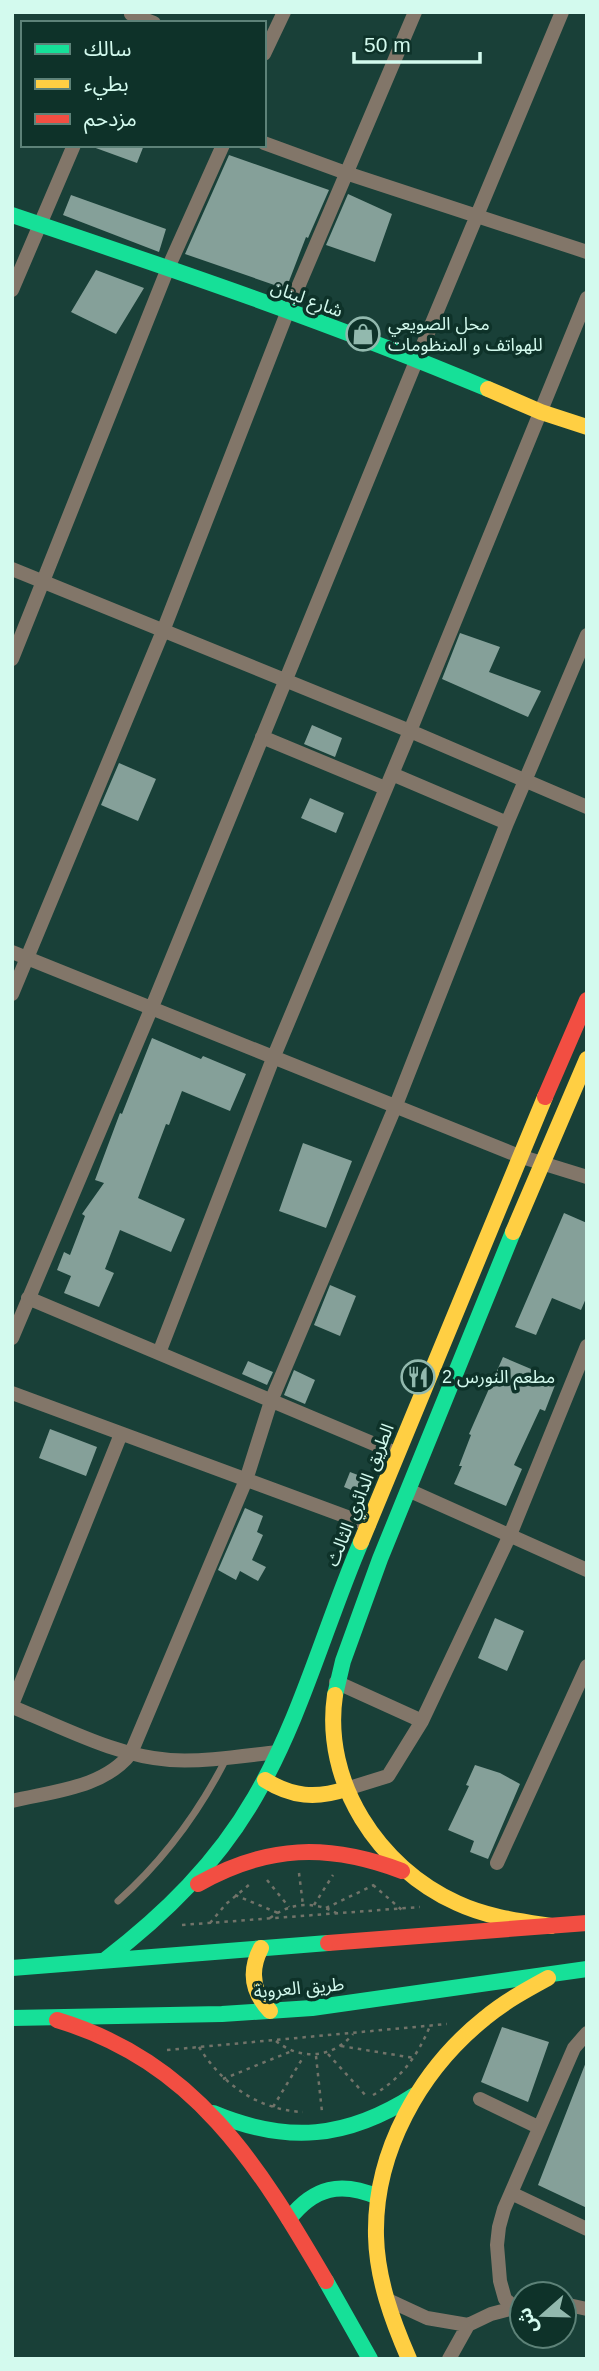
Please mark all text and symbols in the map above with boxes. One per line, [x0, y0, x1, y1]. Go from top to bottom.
legend [21, 21, 266, 147]
scale bar [354, 21, 480, 65]
text: 50 m [364, 33, 411, 56]
text: سالك [84, 37, 131, 60]
text: بطيء [84, 72, 129, 100]
text: مزدحم [84, 107, 137, 134]
street label: شارع لبنان [267, 277, 346, 325]
place label: محل الصويعي للهواتف و المنظومات [388, 314, 543, 356]
shop icon: محل الصويعي للهواتف و المنظومات [344, 315, 382, 353]
restaurant icon: مطعم النورس 2 [399, 1358, 437, 1396]
place label: مطعم النورس 2 [442, 1367, 555, 1390]
street label: الطريق الدائري الثالث [322, 1421, 401, 1570]
street label: طريق العروبة [253, 1974, 345, 2003]
north arrow [508, 2280, 578, 2350]
text: ش [513, 2305, 542, 2336]

